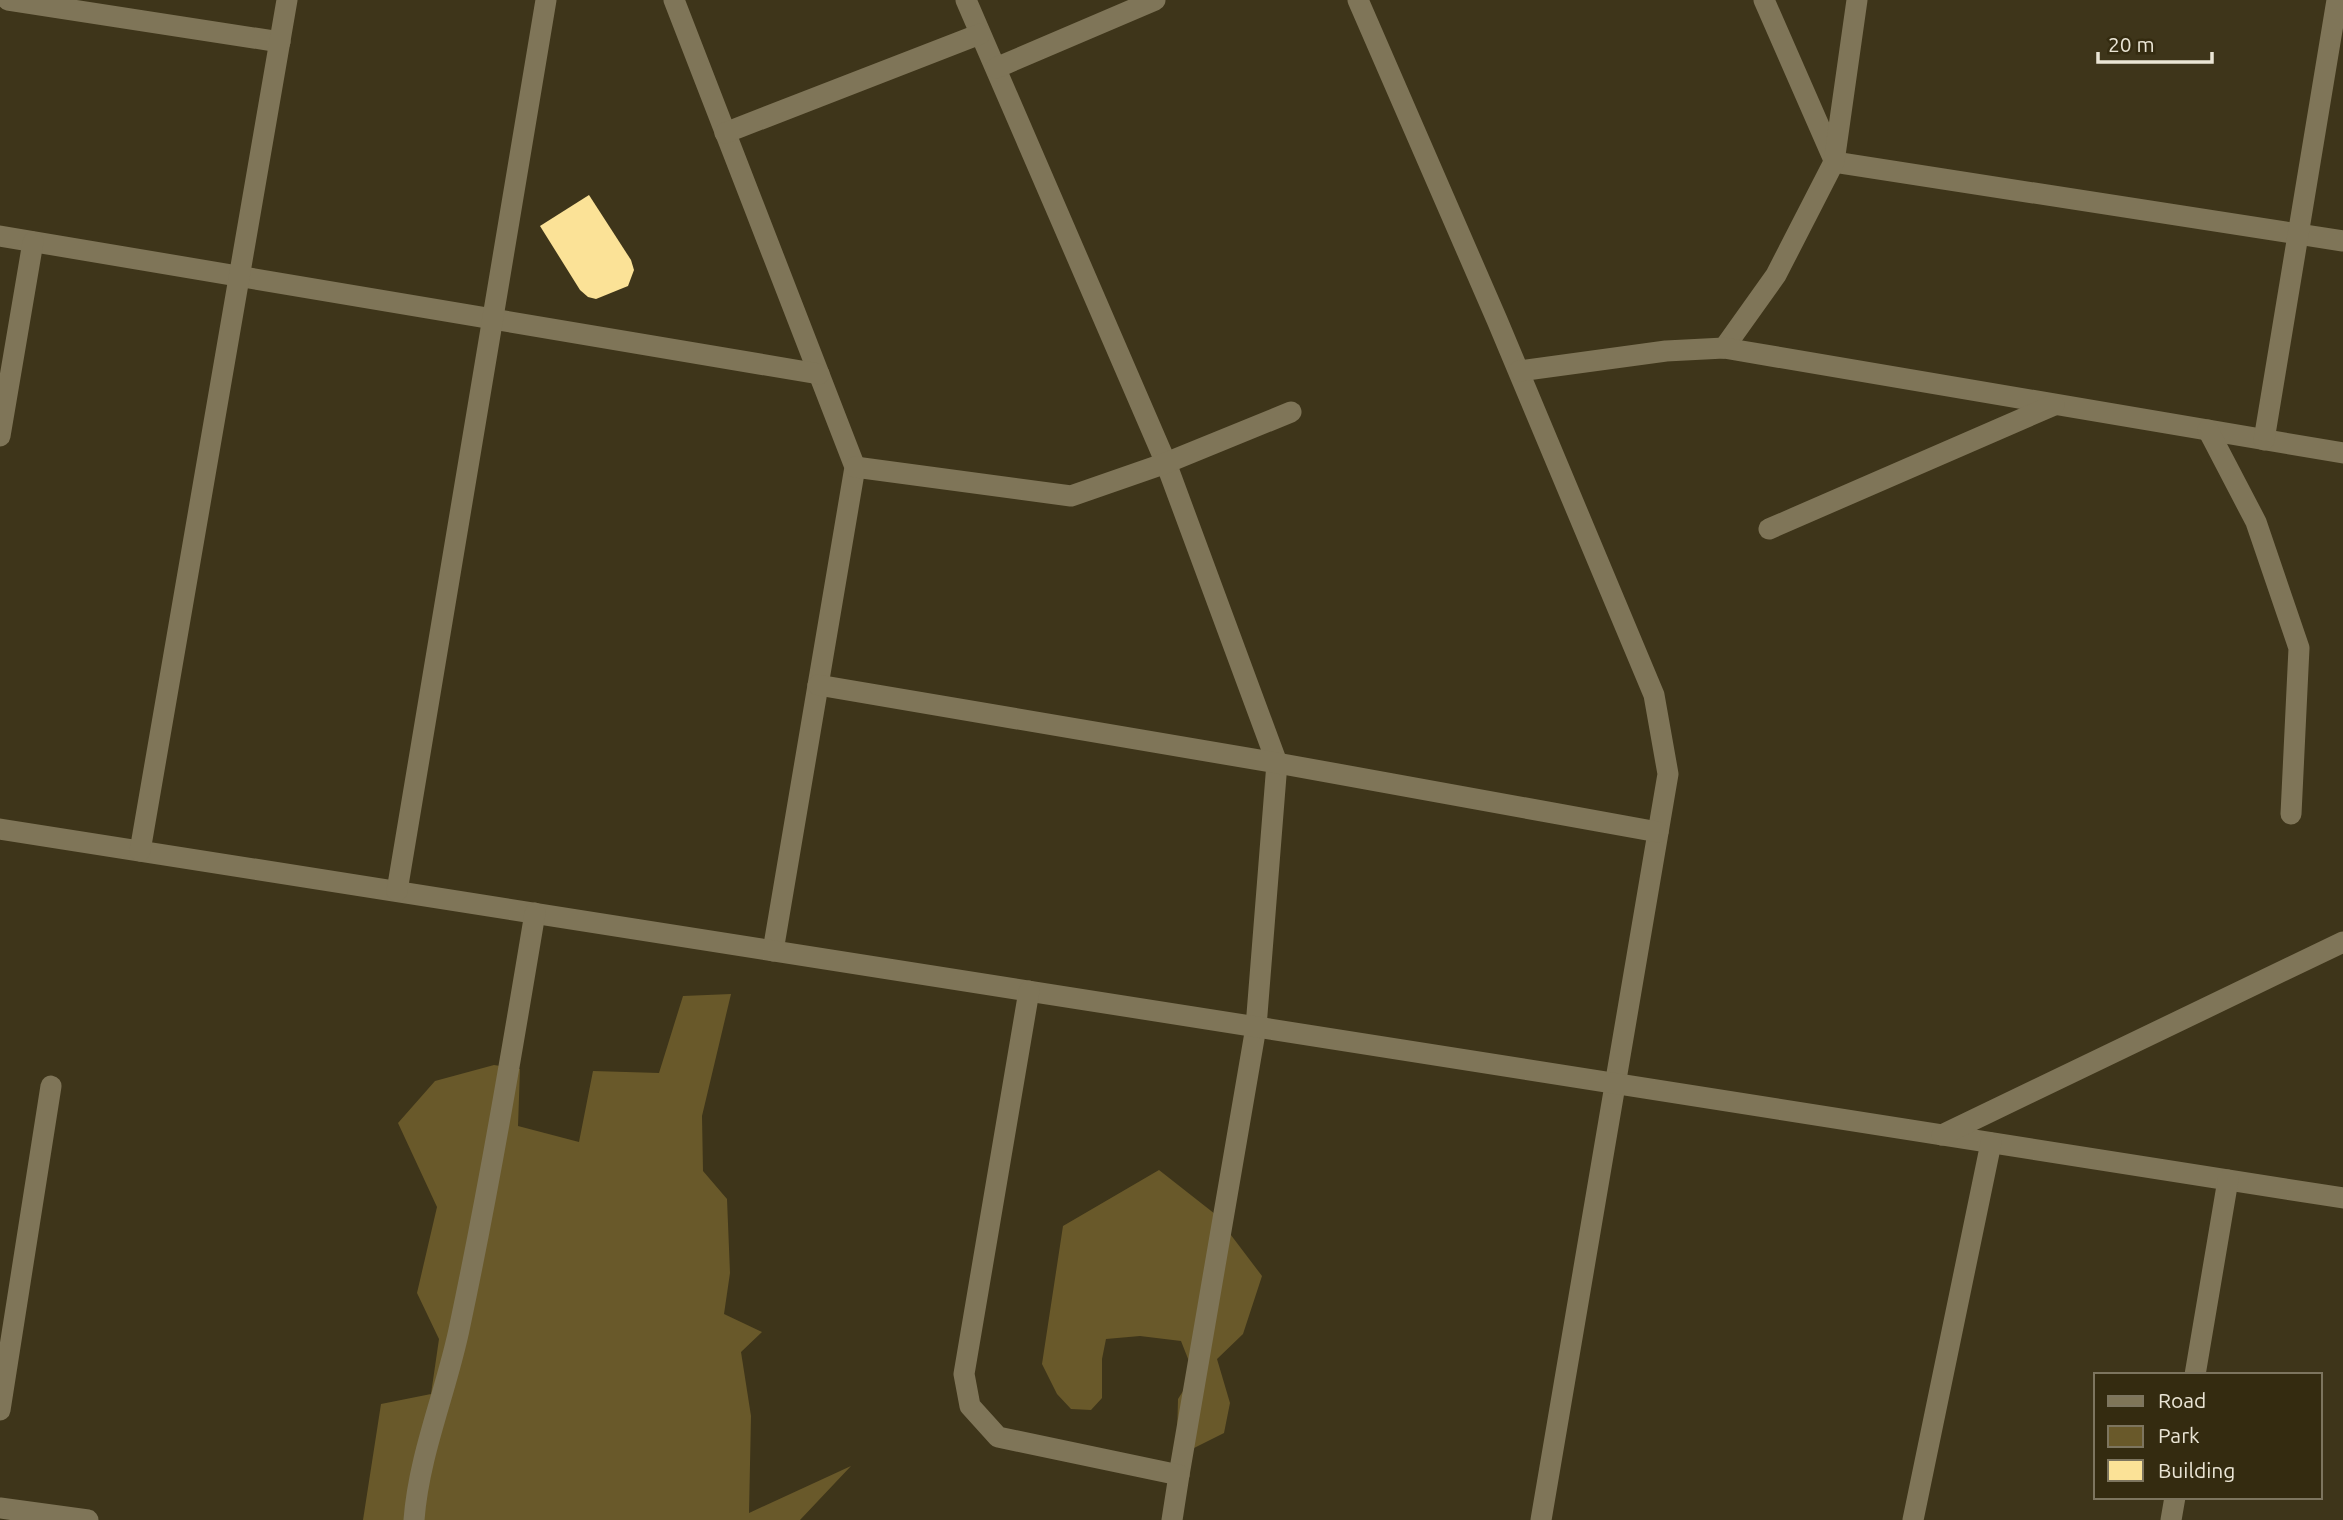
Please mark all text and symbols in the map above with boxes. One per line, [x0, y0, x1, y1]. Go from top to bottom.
scale bar [2098, 21, 2212, 65]
text: 20 m [2108, 32, 2155, 56]
legend [2094, 1373, 2322, 1499]
text: Road [2158, 1388, 2206, 1412]
text: Park [2158, 1423, 2200, 1447]
text: Building [2158, 1458, 2235, 1482]

